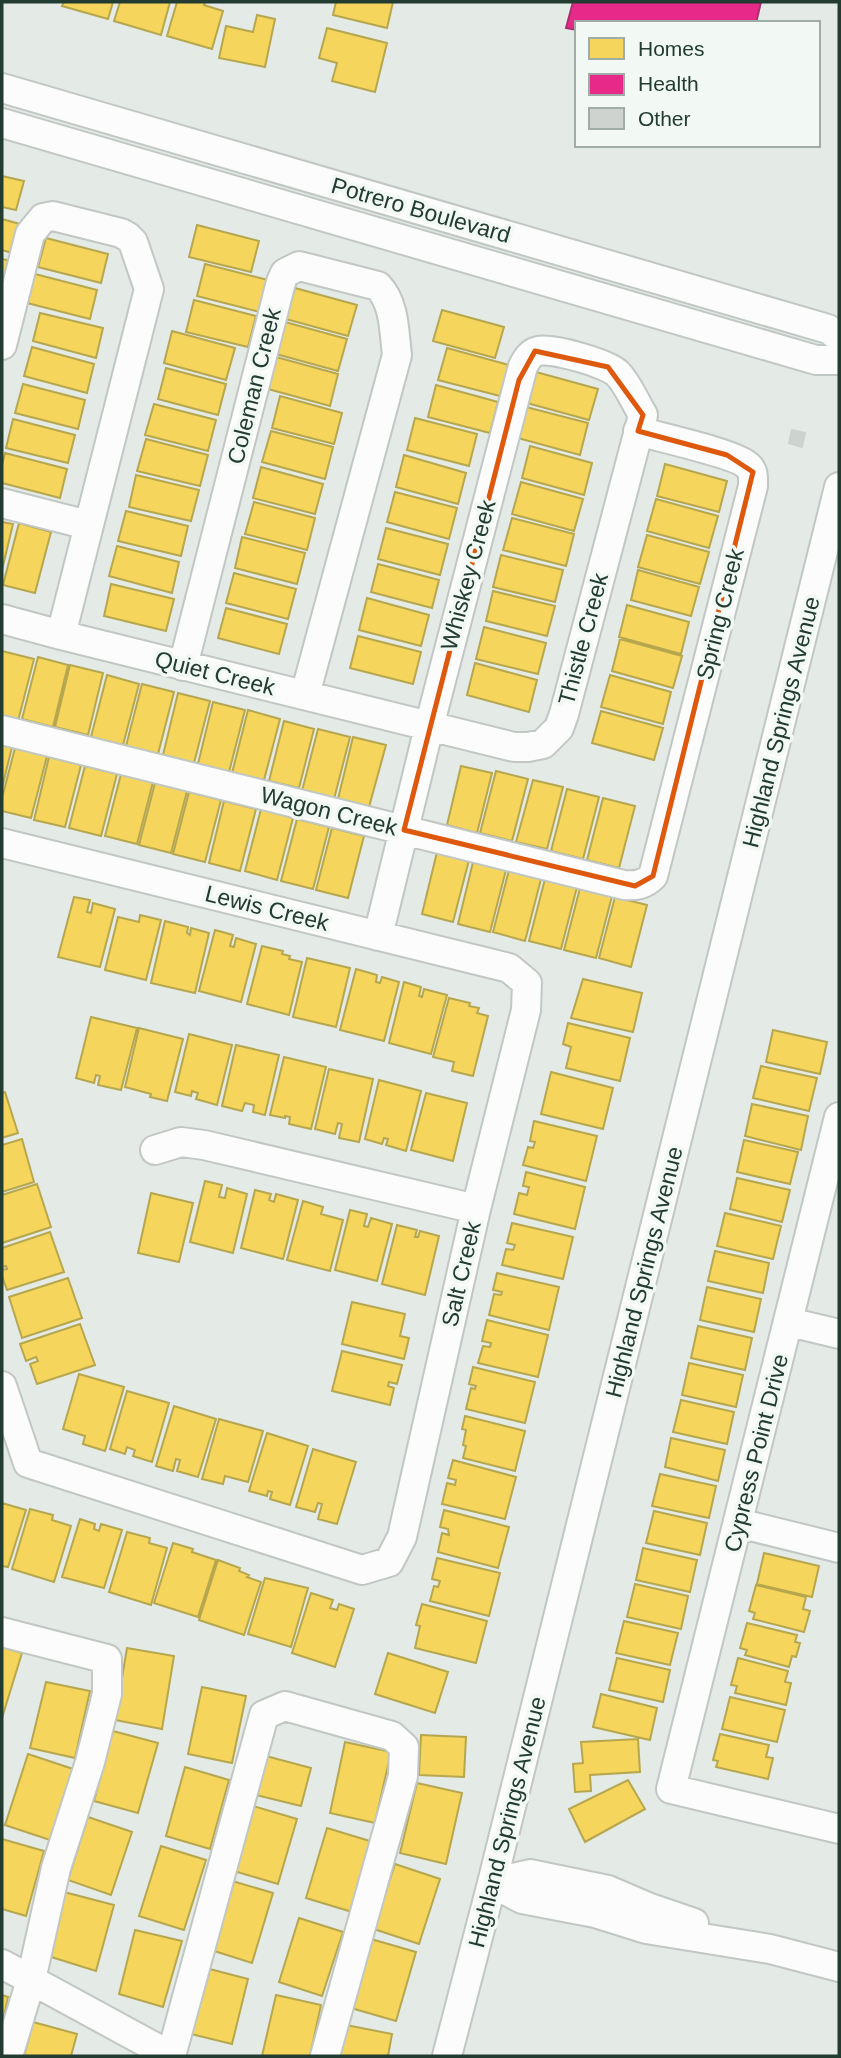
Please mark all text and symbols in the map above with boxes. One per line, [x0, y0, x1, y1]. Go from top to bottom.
legend [575, 21, 820, 147]
text: Homes [638, 37, 705, 60]
text: Health [638, 72, 699, 95]
text: Other [638, 107, 691, 130]
street label: Potrero Boulevard [328, 172, 514, 248]
street label: Coleman Creek [222, 305, 286, 467]
street label: Whiskey Creek [435, 496, 501, 653]
street label: Spring Creek [691, 545, 749, 682]
street label: Thistle Creek [553, 570, 613, 708]
street label: Highland Springs Avenue [737, 594, 825, 850]
street label: Quiet Creek [152, 646, 278, 701]
street label: Wagon Creek [258, 781, 400, 841]
street label: Lewis Creek [202, 880, 332, 936]
street label: Highland Springs Avenue [600, 1144, 688, 1400]
street label: Salt Creek [436, 1218, 486, 1329]
street label: Cypress Point Drive [719, 1351, 793, 1555]
street label: Highland Springs Avenue [463, 1694, 551, 1950]

